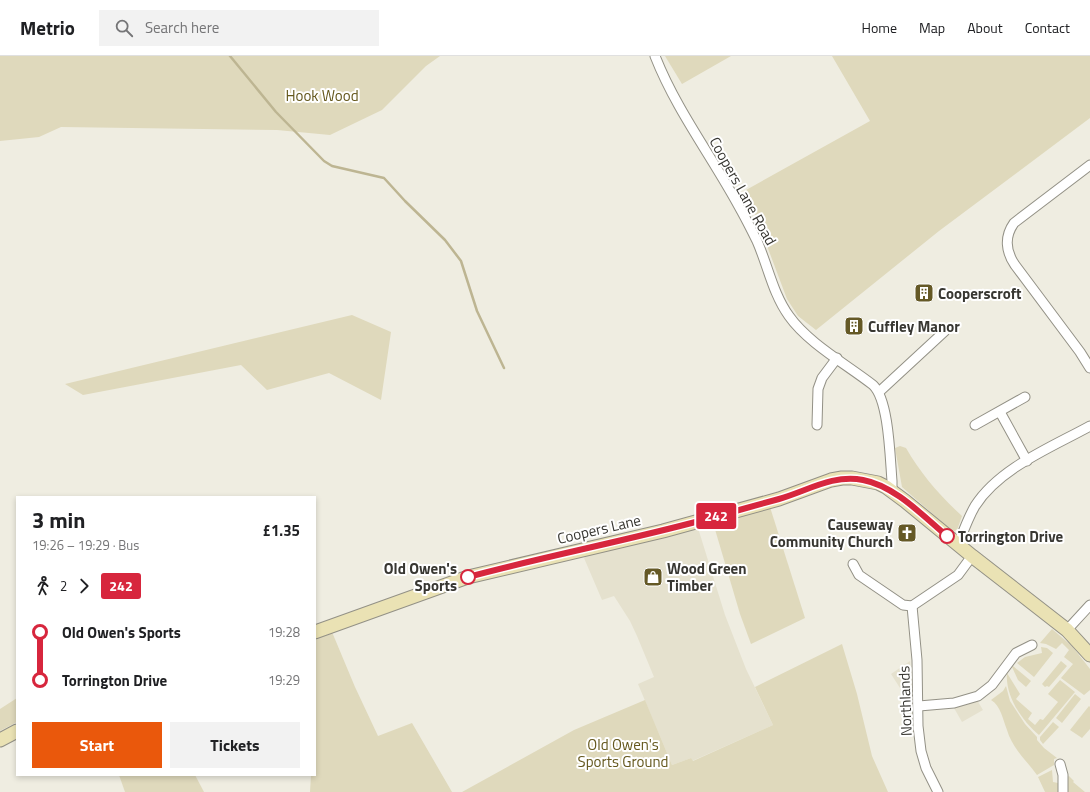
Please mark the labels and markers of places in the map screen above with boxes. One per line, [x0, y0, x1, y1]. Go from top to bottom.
building icon: Cooperscroft [913, 282, 935, 304]
place label: Cooperscroft [938, 282, 1022, 305]
building icon: Cuffley Manor [843, 315, 865, 337]
place label: Cuffley Manor [868, 315, 960, 338]
place label: Causeway Community Church [770, 513, 893, 553]
church icon: Causeway Community Church [896, 522, 918, 544]
place label: Torrington Drive [958, 525, 1064, 548]
marker: Torrington Drive [939, 528, 955, 544]
place label: Old Owen's Sports [384, 557, 457, 597]
place label: Wood Green Timber [667, 557, 747, 597]
shop icon: Wood Green Timber [642, 566, 664, 588]
marker: Old Owen's Sports [460, 569, 476, 585]

